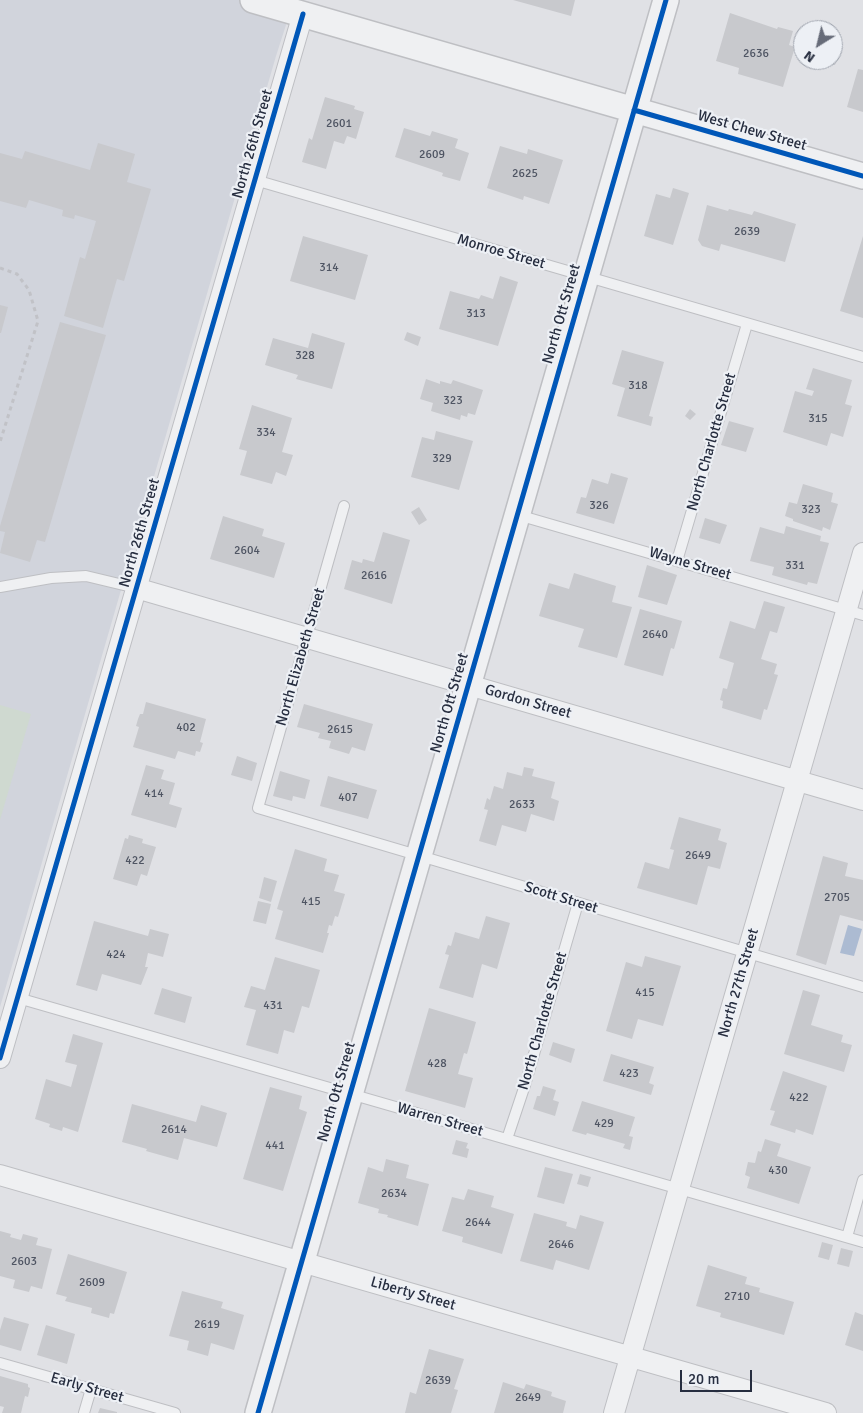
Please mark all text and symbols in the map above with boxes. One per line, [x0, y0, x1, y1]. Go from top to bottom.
north arrow [793, 20, 843, 70]
house number: 2636 [743, 47, 769, 61]
text: N [801, 47, 818, 66]
street label: North 26th Street [229, 87, 277, 201]
street label: West Chew Street [695, 107, 809, 155]
house number: 2601 [326, 117, 352, 131]
house number: 2609 [419, 148, 445, 162]
house number: 2625 [512, 167, 538, 181]
house number: 2639 [734, 225, 760, 239]
street label: Monroe Street [455, 231, 547, 273]
house number: 314 [319, 261, 339, 275]
street label: North Ott Street [539, 262, 585, 366]
house number: 313 [466, 307, 486, 321]
house number: 328 [295, 349, 315, 363]
street label: North Charlotte Street [684, 371, 740, 513]
house number: 318 [628, 379, 648, 393]
house number: 323 [443, 394, 463, 408]
house number: 315 [808, 412, 828, 426]
house number: 334 [256, 426, 276, 440]
house number: 329 [432, 452, 452, 466]
street label: North 26th Street [116, 476, 164, 590]
house number: 326 [589, 499, 609, 513]
house number: 323 [801, 503, 821, 517]
house number: 2604 [234, 544, 260, 558]
street label: Wayne Street [647, 544, 733, 584]
house number: 331 [785, 559, 805, 573]
house number: 2616 [361, 569, 387, 583]
street label: North Elizabeth Street [273, 586, 329, 728]
house number: 2640 [642, 628, 668, 642]
street label: North Ott Street [427, 651, 473, 755]
street label: Gordon Street [483, 681, 573, 723]
house number: 402 [176, 721, 196, 735]
house number: 2615 [327, 723, 353, 737]
house number: 414 [144, 787, 164, 801]
house number: 407 [338, 791, 358, 805]
house number: 2633 [509, 798, 535, 812]
house number: 2649 [685, 849, 711, 863]
house number: 422 [125, 854, 145, 868]
street label: Scott Street [522, 878, 600, 918]
house number: 2705 [824, 891, 850, 905]
house number: 415 [301, 895, 321, 909]
street label: North 27th Street [715, 926, 763, 1040]
house number: 424 [106, 948, 126, 962]
street label: North Charlotte Street [515, 950, 571, 1092]
house number: 415 [635, 986, 655, 1000]
house number: 431 [263, 999, 283, 1013]
street label: North Ott Street [314, 1040, 360, 1144]
house number: 428 [427, 1057, 447, 1071]
house number: 423 [619, 1067, 639, 1081]
house number: 422 [789, 1091, 809, 1105]
street label: Warren Street [395, 1099, 485, 1141]
house number: 429 [594, 1117, 614, 1131]
house number: 2614 [161, 1123, 187, 1137]
house number: 441 [265, 1139, 285, 1153]
house number: 430 [768, 1164, 788, 1178]
house number: 2634 [381, 1187, 407, 1201]
house number: 2644 [465, 1216, 491, 1230]
house number: 2646 [548, 1238, 574, 1252]
house number: 2603 [11, 1255, 37, 1269]
street label: Liberty Street [368, 1273, 458, 1315]
house number: 2609 [79, 1276, 105, 1290]
house number: 2710 [724, 1290, 750, 1304]
house number: 2619 [194, 1318, 220, 1332]
scale bar [683, 1360, 756, 1392]
street label: Early Street [48, 1369, 126, 1407]
text: 20 m [688, 1370, 719, 1388]
house number: 2639 [425, 1374, 451, 1388]
house number: 2649 [515, 1391, 541, 1405]

